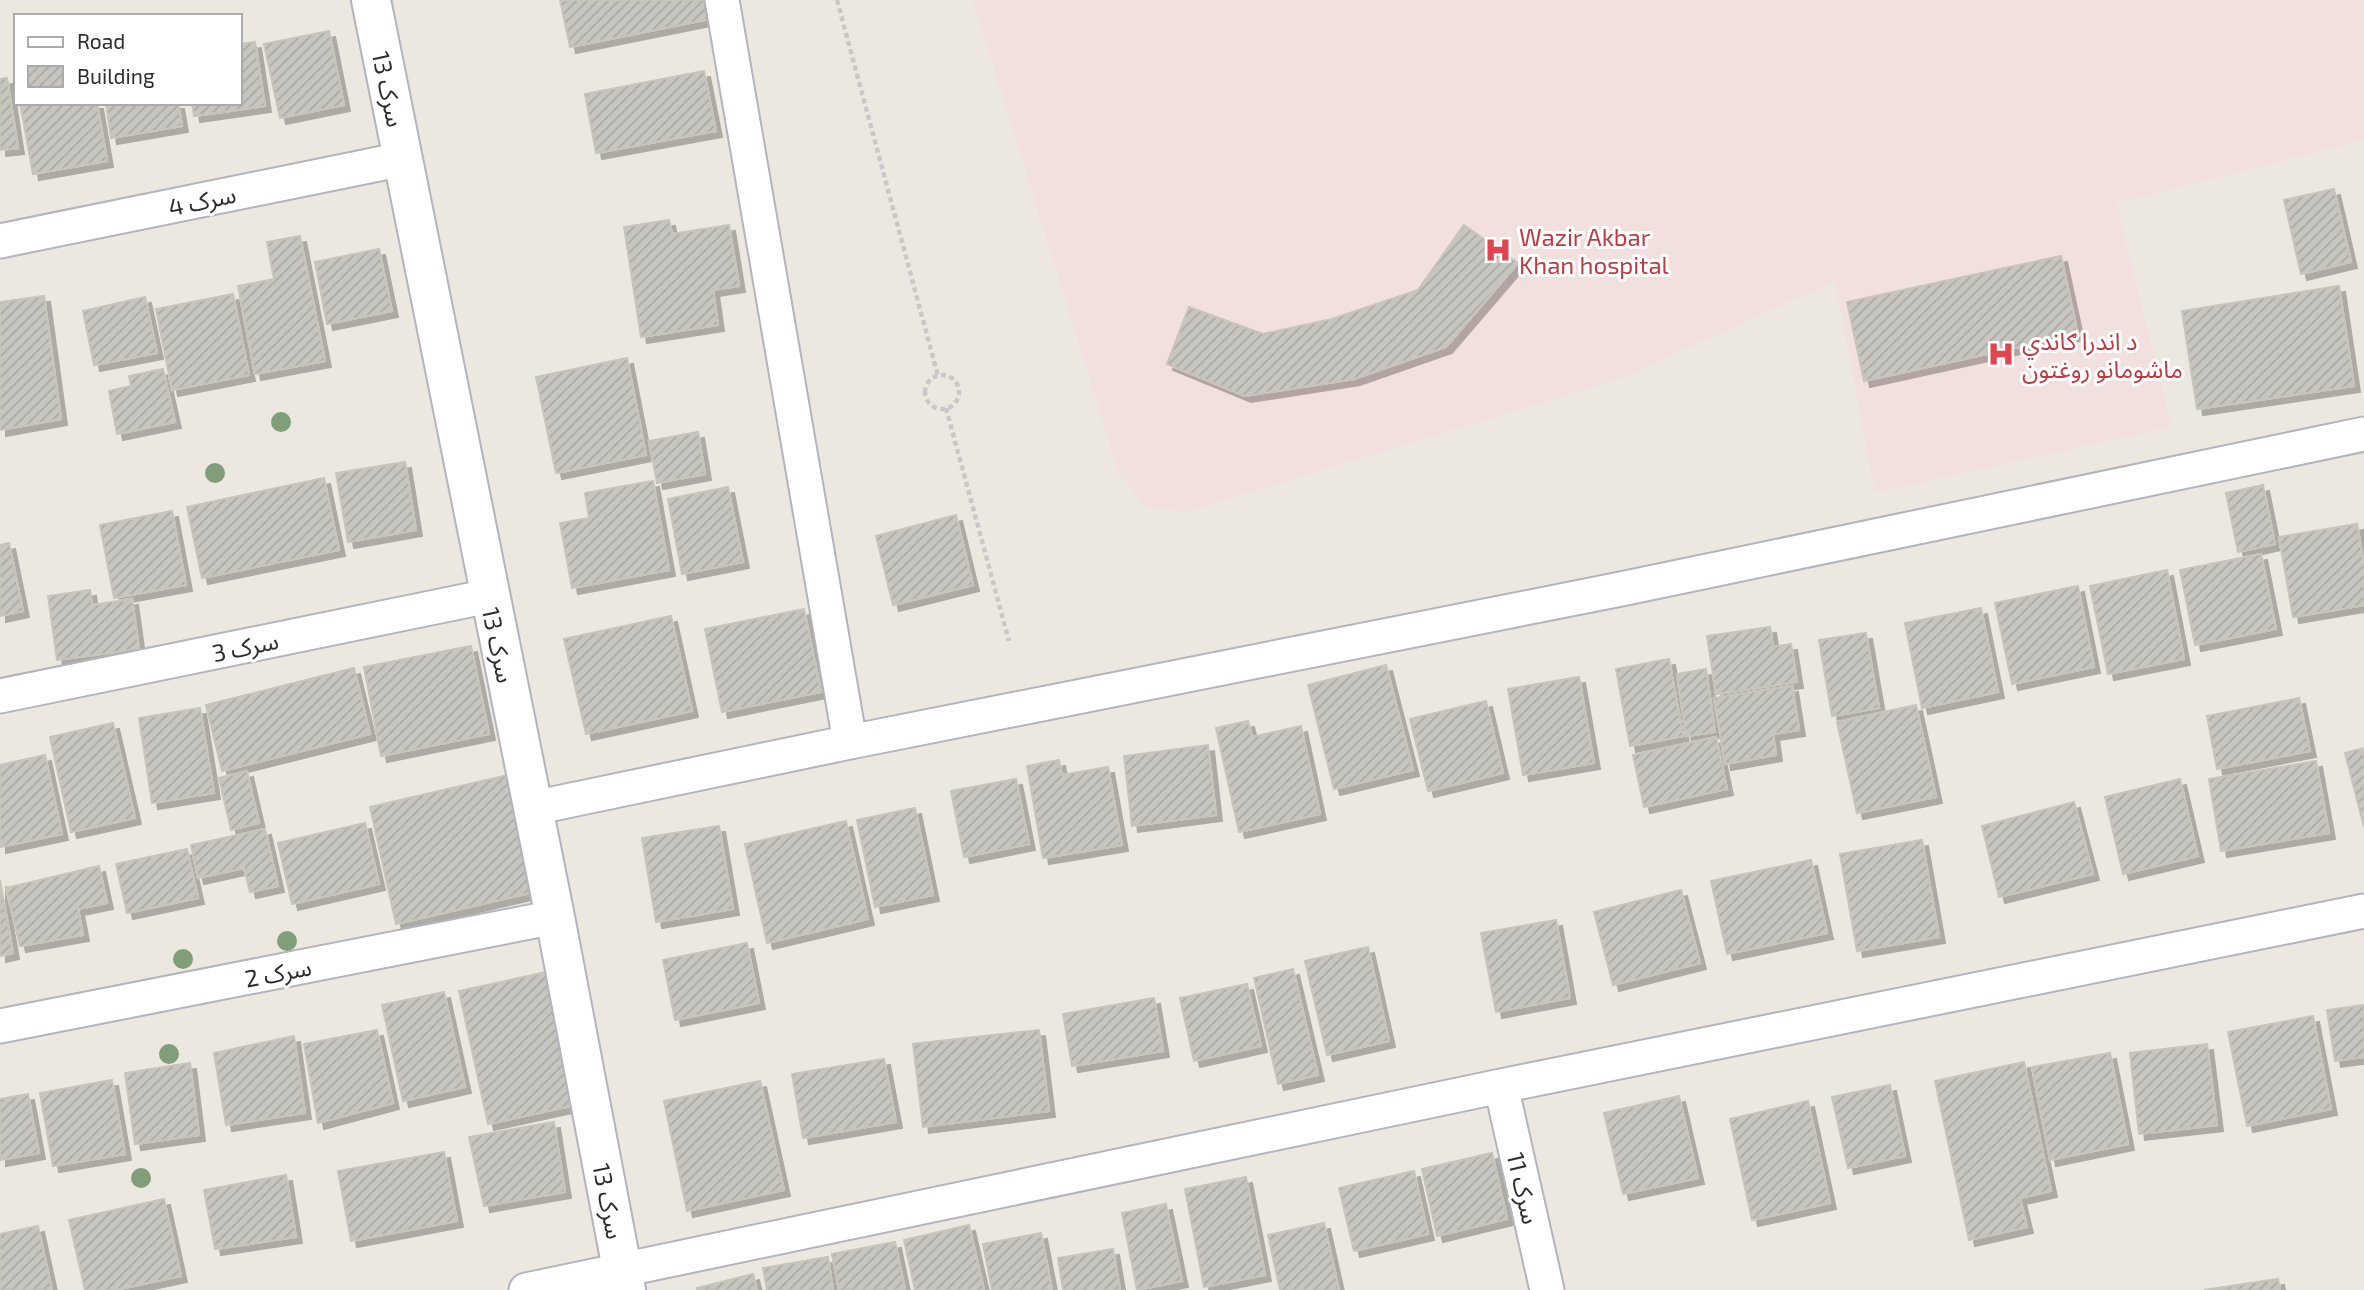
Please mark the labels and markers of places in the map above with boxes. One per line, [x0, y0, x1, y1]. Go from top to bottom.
place label: Wazir Akbar Khan hospital [1519, 222, 1669, 279]
hospital icon: Wazir Akbar Khan hospital [1483, 235, 1513, 265]
place label: د اندرا ګاندي ماشومانو روغتون [2022, 326, 2183, 384]
hospital icon: د اندرا ګاندي ماشومانو روغتون [1986, 339, 2016, 369]

